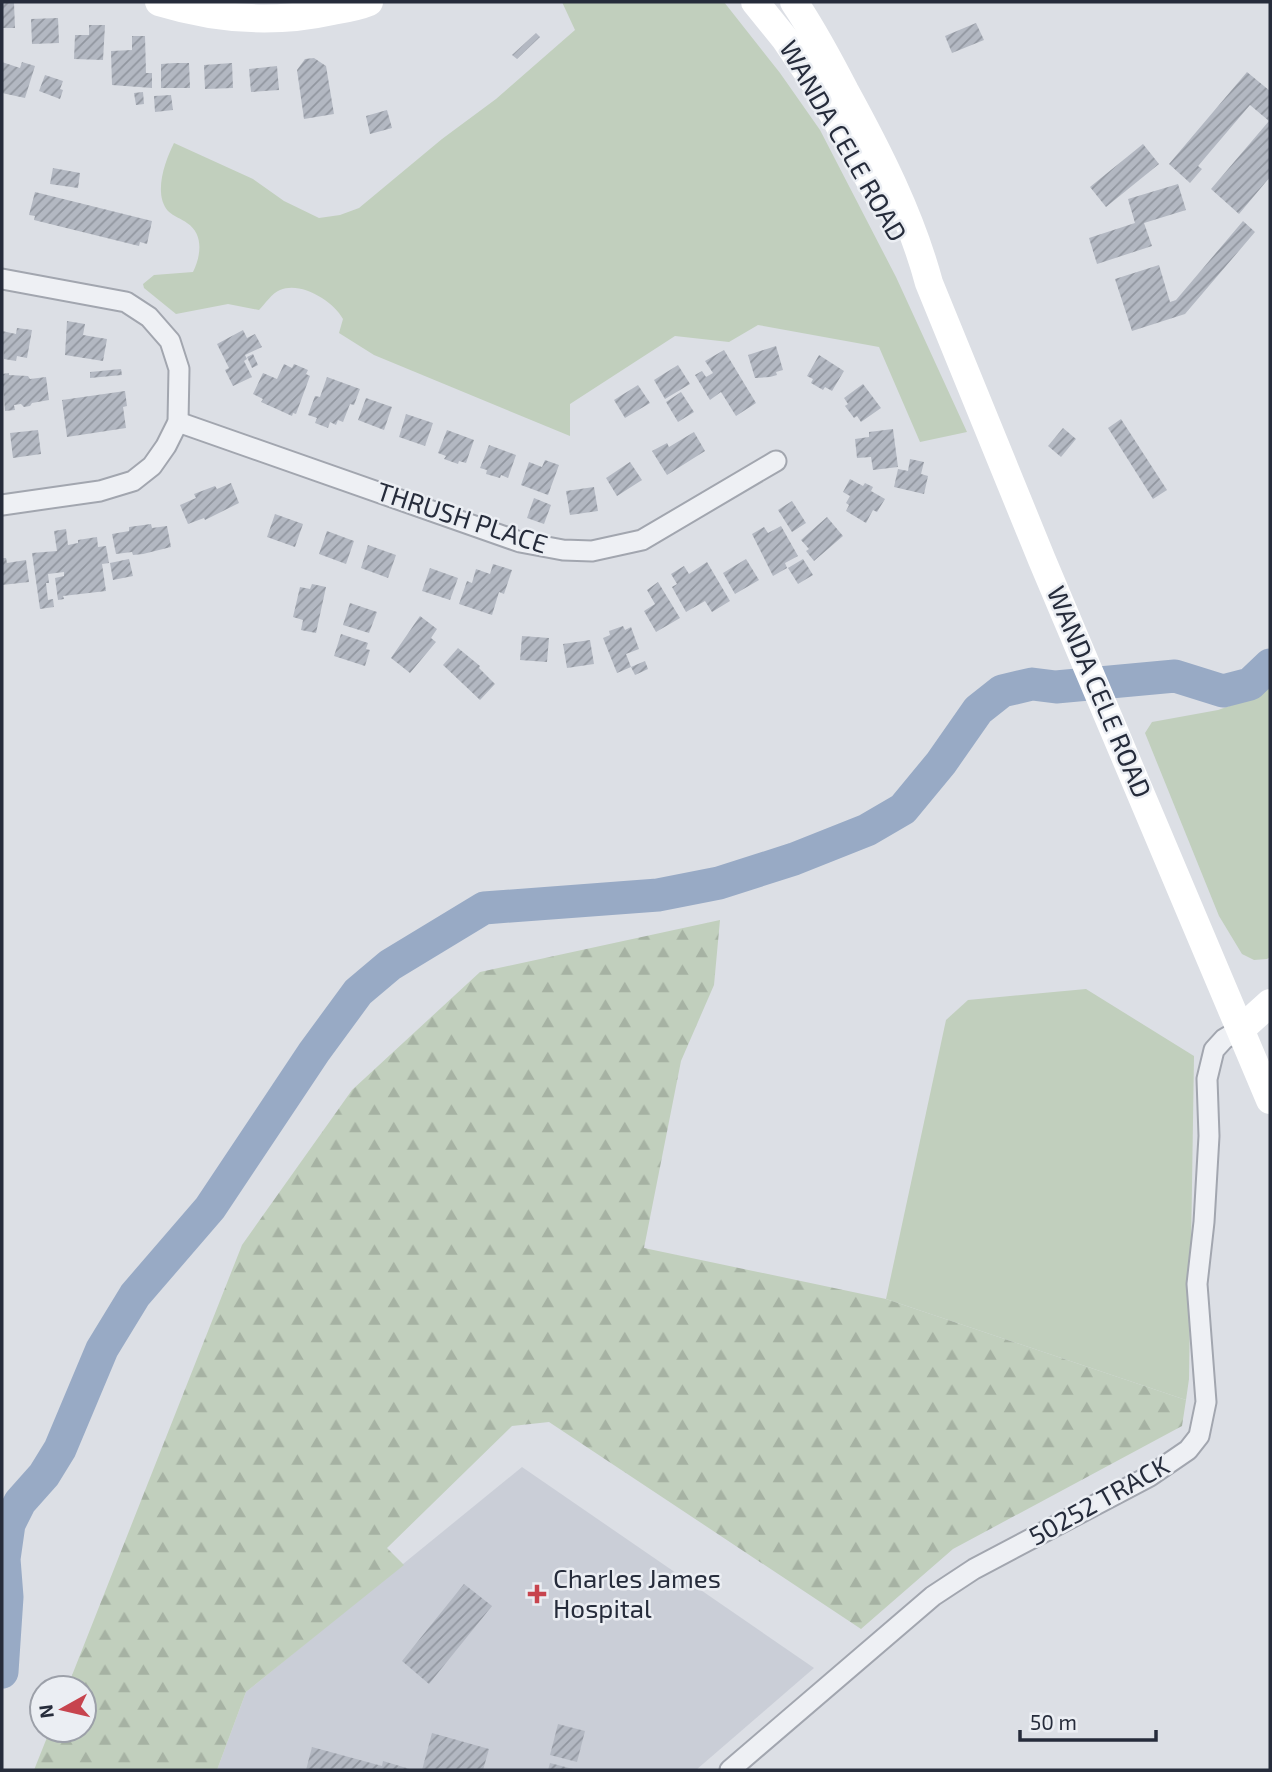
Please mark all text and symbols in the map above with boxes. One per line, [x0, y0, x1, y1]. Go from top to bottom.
street label: WANDA CELE ROAD [774, 34, 914, 246]
street label: THRUSH PLACE [373, 474, 552, 559]
street label: WANDA CELE ROAD [1042, 581, 1159, 802]
street label: 50252 TRACK [1023, 1448, 1174, 1551]
place label: Charles James Hospital [553, 1562, 721, 1623]
marker: Charles James Hospital [527, 1584, 547, 1604]
north arrow [28, 1674, 98, 1744]
scale bar [1020, 1698, 1156, 1742]
text: N [33, 1703, 58, 1720]
text: 50 m [1030, 1709, 1077, 1734]

